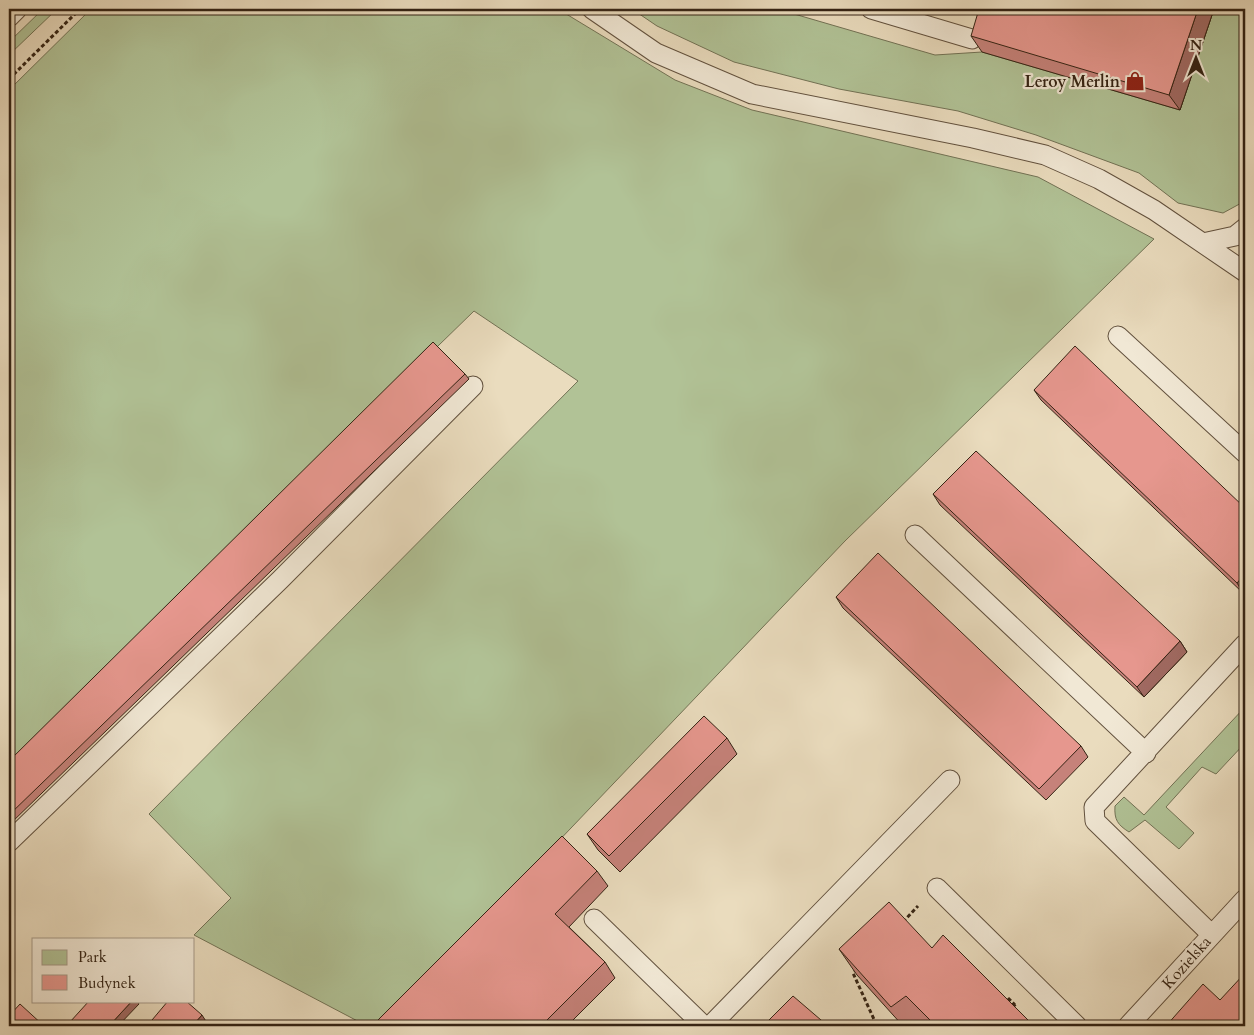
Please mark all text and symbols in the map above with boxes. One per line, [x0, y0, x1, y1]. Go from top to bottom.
north arrow [1172, 32, 1222, 82]
text: N [1190, 36, 1202, 55]
shop icon: Leroy Merlin [1124, 70, 1146, 92]
place label: Leroy Merlin [1025, 71, 1121, 93]
street label: Kozielska [1157, 931, 1217, 994]
legend [32, 938, 195, 1002]
text: Park [78, 947, 107, 967]
text: Budynek [78, 973, 136, 993]

